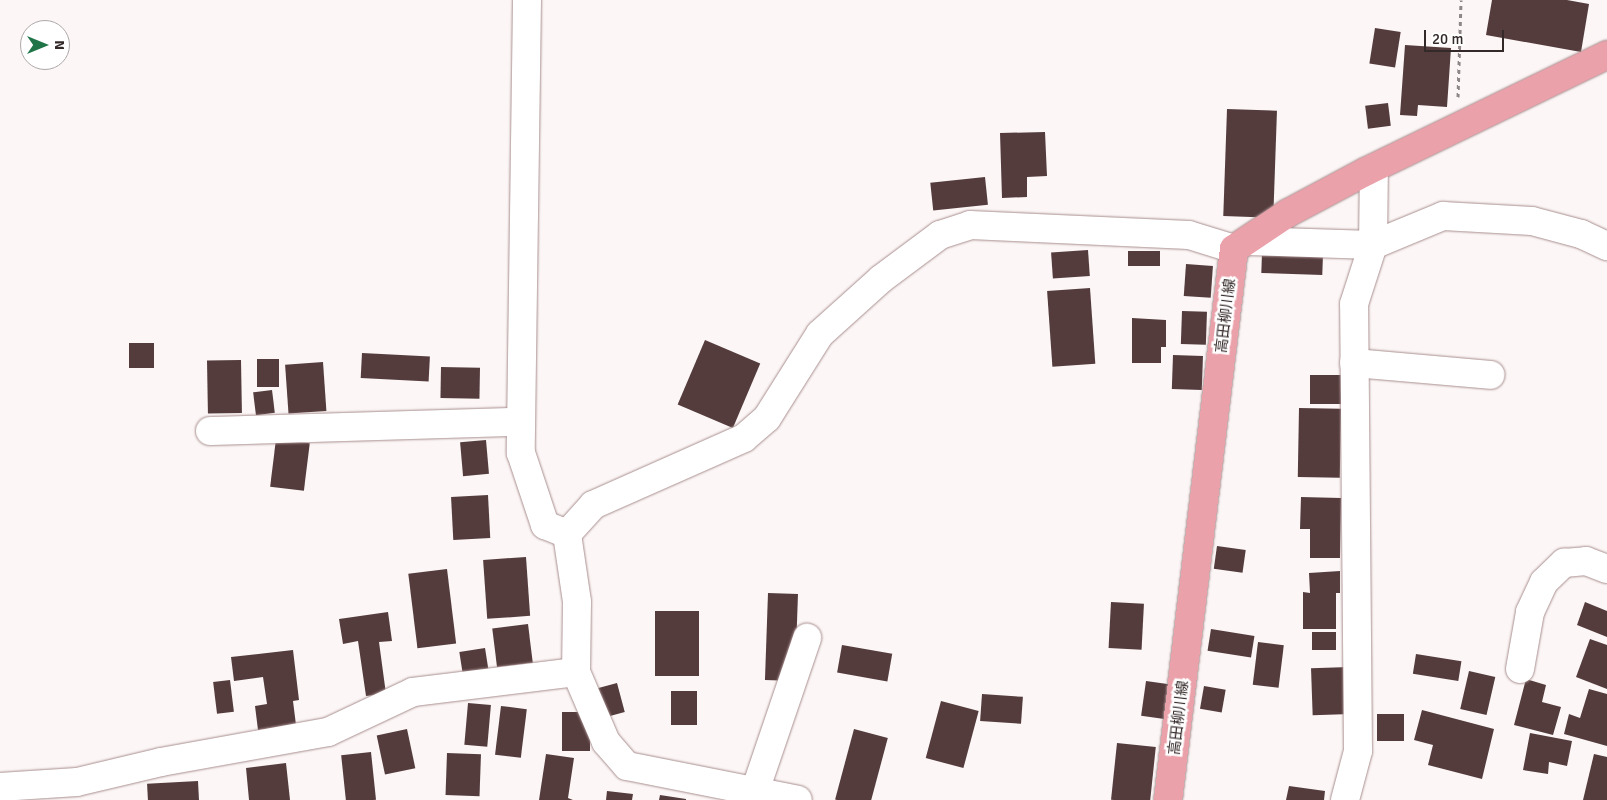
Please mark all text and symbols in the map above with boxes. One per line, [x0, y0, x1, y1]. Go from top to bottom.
north arrow [20, 20, 70, 70]
scale bar [1427, 20, 1507, 52]
text: 20 m [1432, 30, 1463, 48]
text: N [51, 40, 68, 50]
street label: 高田柳川線 [1212, 278, 1240, 354]
street label: 高田柳川線 [1165, 680, 1193, 756]

